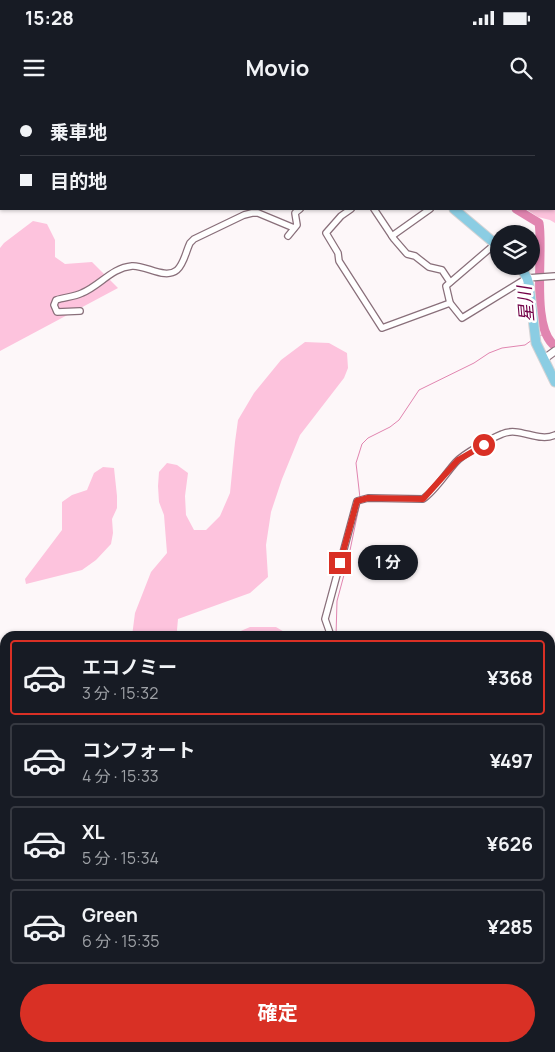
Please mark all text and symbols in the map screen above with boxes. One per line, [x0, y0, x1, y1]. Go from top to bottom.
text: 15:28 [25, 5, 74, 31]
text: Movio [246, 53, 309, 83]
icon: menu [20, 54, 48, 82]
icon: search [507, 54, 535, 82]
text: 乗車地 [50, 119, 107, 145]
text: 目的地 [50, 168, 107, 194]
map controls [490, 225, 540, 275]
button: layers [490, 225, 540, 275]
water label: 星川 [511, 283, 539, 323]
route start [473, 434, 495, 456]
callout: 1 分 [358, 546, 418, 580]
text: 1 分 [375, 551, 401, 573]
route end [329, 552, 351, 574]
text: エコノミー [82, 654, 177, 680]
icon: car [22, 655, 67, 700]
text: ¥368 [487, 665, 533, 691]
text: 3 分 · 15:32 [82, 682, 158, 704]
text: コンフォート [82, 737, 195, 763]
icon: car [22, 738, 67, 783]
text: ¥497 [490, 748, 533, 774]
text: 4 分 · 15:33 [82, 765, 159, 787]
text: XL [82, 819, 105, 845]
icon: car [22, 821, 67, 866]
text: ¥626 [486, 831, 533, 857]
text: 5 分 · 15:34 [82, 847, 159, 869]
text: Green [82, 902, 138, 928]
icon: car [22, 904, 67, 949]
text: ¥285 [487, 914, 533, 940]
text: 6 分 · 15:35 [82, 930, 160, 952]
button: 確定 [20, 984, 535, 1042]

